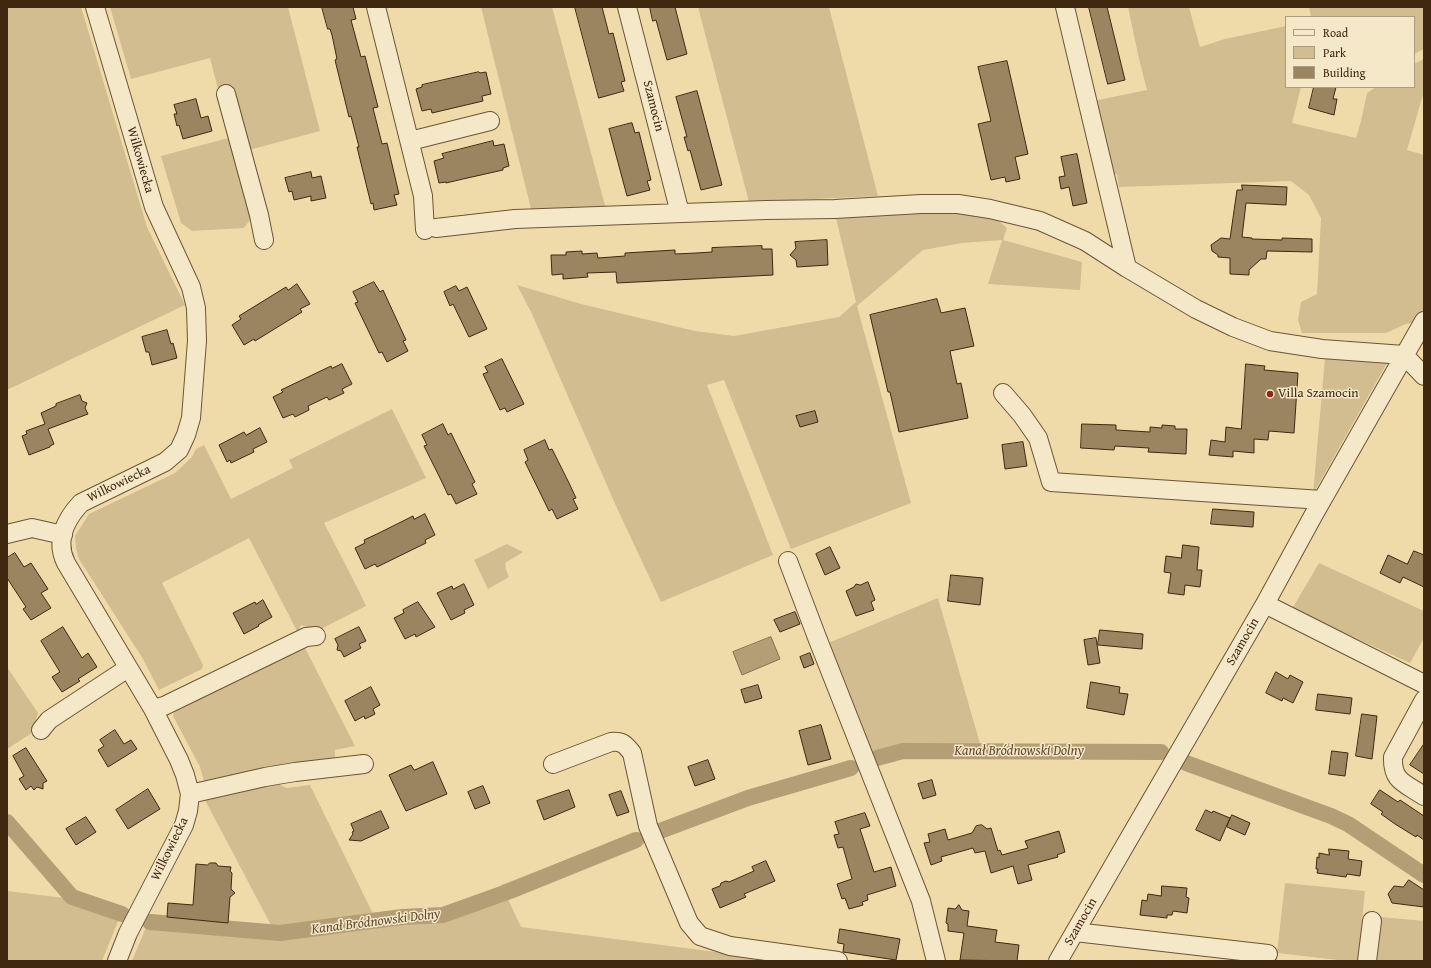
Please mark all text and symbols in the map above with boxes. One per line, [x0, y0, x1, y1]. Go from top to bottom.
legend [1285, 16, 1415, 88]
text: Road [1323, 24, 1348, 41]
text: Park [1323, 44, 1346, 61]
text: Building [1323, 64, 1366, 81]
street label: Szamocin [639, 79, 667, 133]
street label: Wilkowiecka [123, 125, 157, 195]
place label: Villa Szamocin [1278, 386, 1359, 402]
marker: Villa Szamocin [1265, 389, 1275, 399]
street label: Wilkowiecka [85, 462, 153, 506]
street label: Szamocin [1223, 616, 1263, 668]
water label: Kanał Bródnowski Dolny [954, 743, 1084, 759]
street label: Wilkowiecka [148, 815, 192, 883]
street label: Szamocin [1061, 896, 1101, 948]
water label: Kanał Bródnowski Dolny [311, 906, 441, 938]

